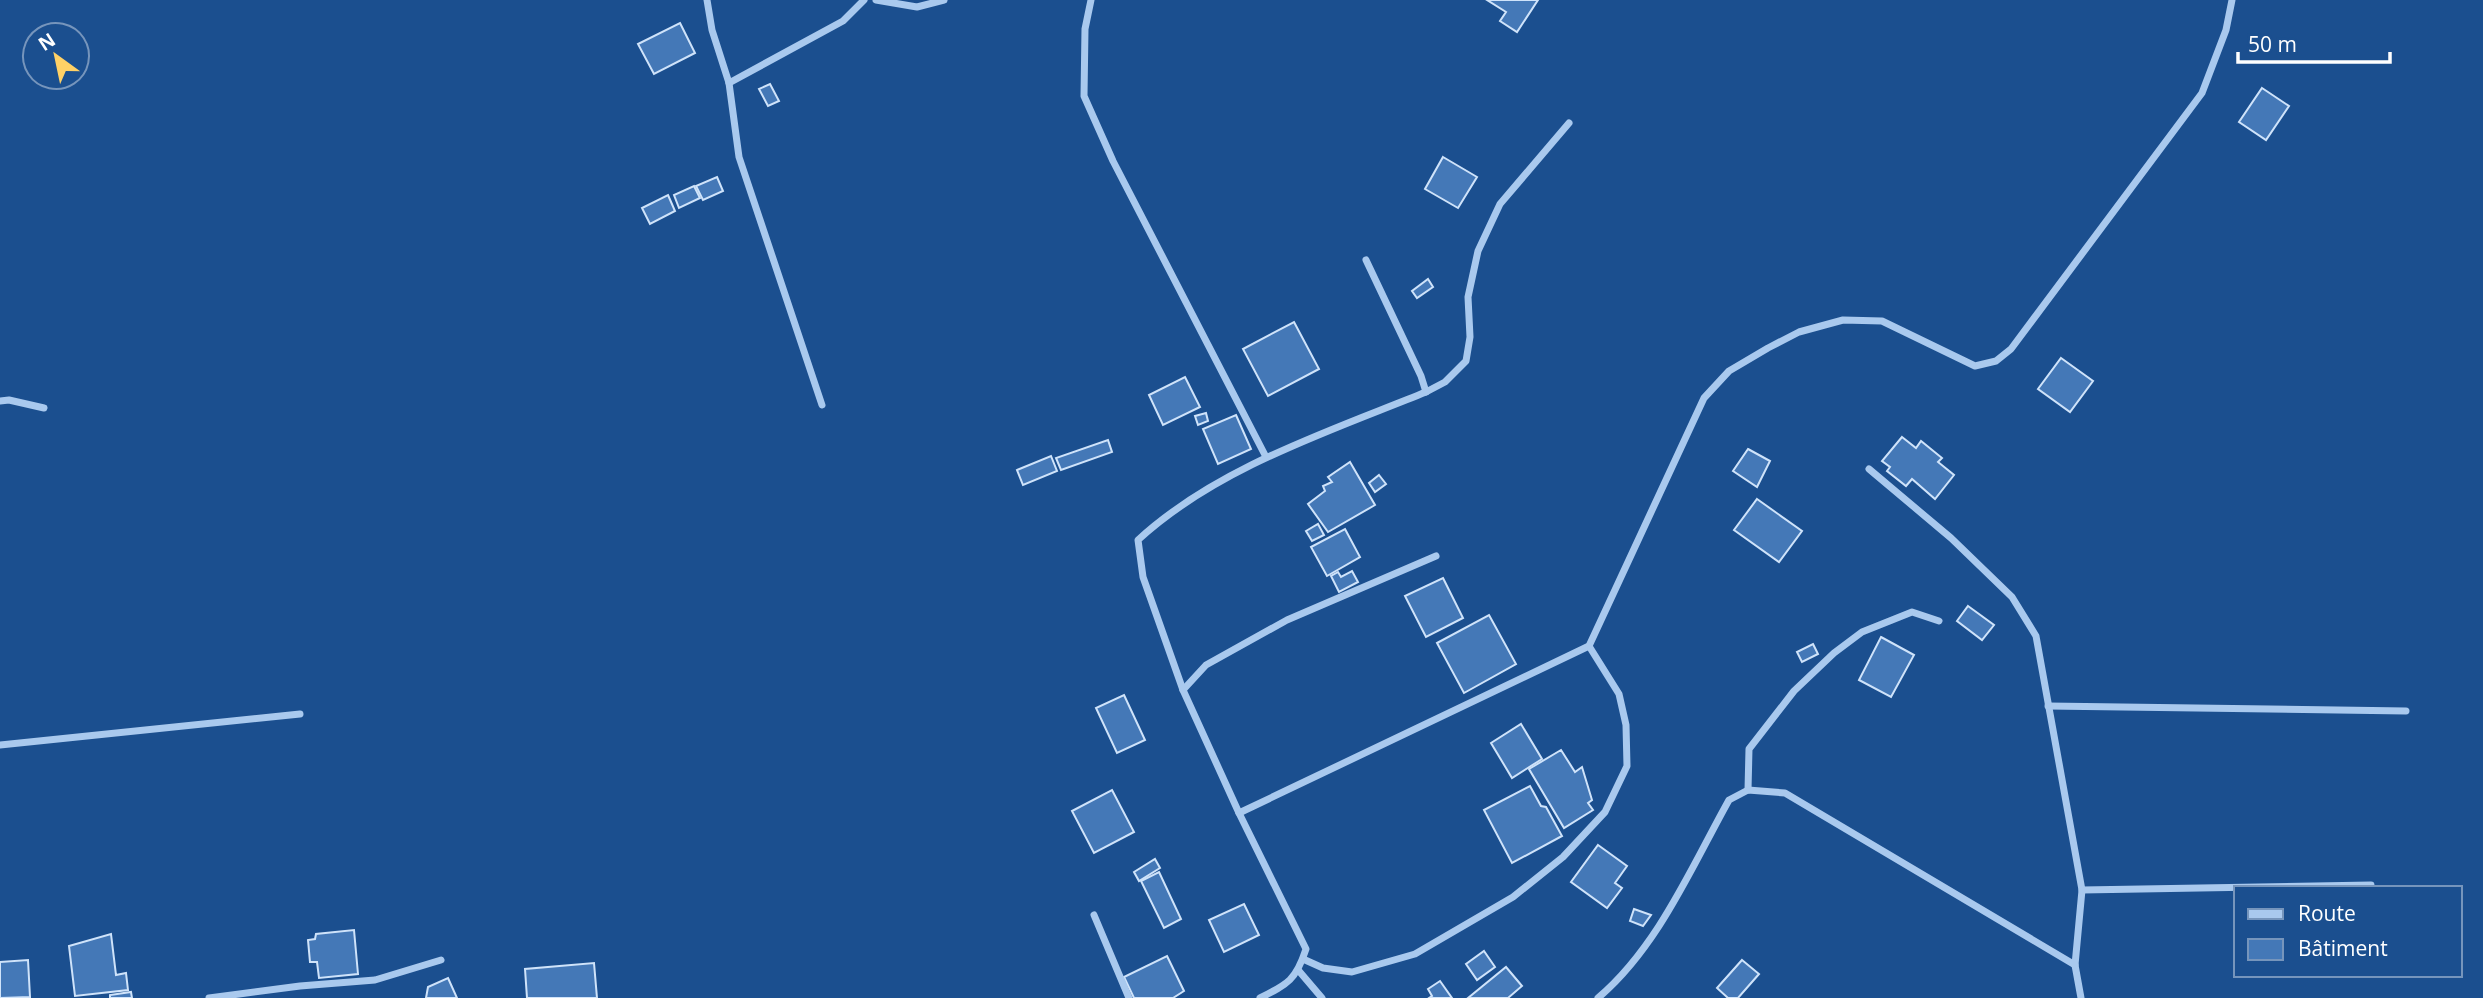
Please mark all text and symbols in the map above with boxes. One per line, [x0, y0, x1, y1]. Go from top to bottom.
north arrow [21, 21, 91, 91]
scale bar [2238, 21, 2390, 65]
text: N [33, 27, 60, 57]
text: 50 m [2248, 30, 2297, 58]
legend [2234, 886, 2462, 977]
text: Route [2298, 899, 2356, 927]
text: Bâtiment [2298, 934, 2388, 962]

